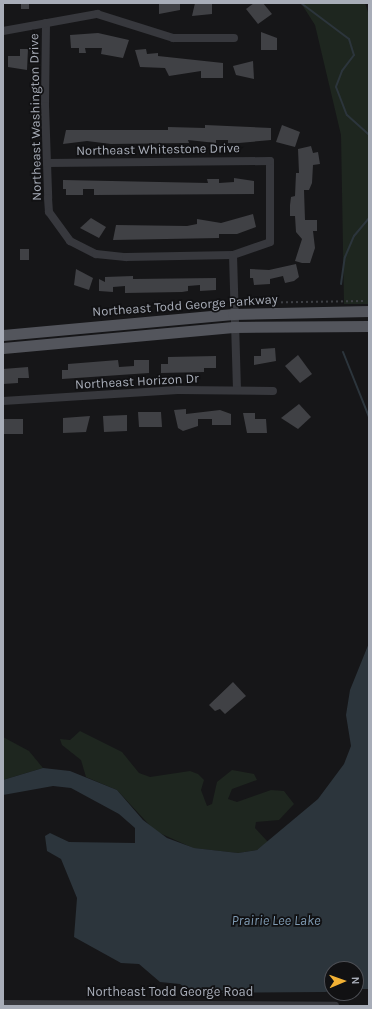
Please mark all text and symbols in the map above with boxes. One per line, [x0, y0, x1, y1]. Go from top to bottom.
street label: Northeast Washington Drive [27, 33, 45, 201]
street label: Northeast Whitestone Drive [76, 141, 240, 159]
street label: Northeast Todd George Parkway [92, 292, 278, 320]
street label: Northeast Horizon Dr [75, 371, 199, 393]
water label: Prairie Lee Lake [231, 913, 321, 929]
north arrow [324, 961, 364, 1001]
text: N [349, 976, 362, 985]
street label: Northeast Todd George Road [87, 984, 253, 1000]

